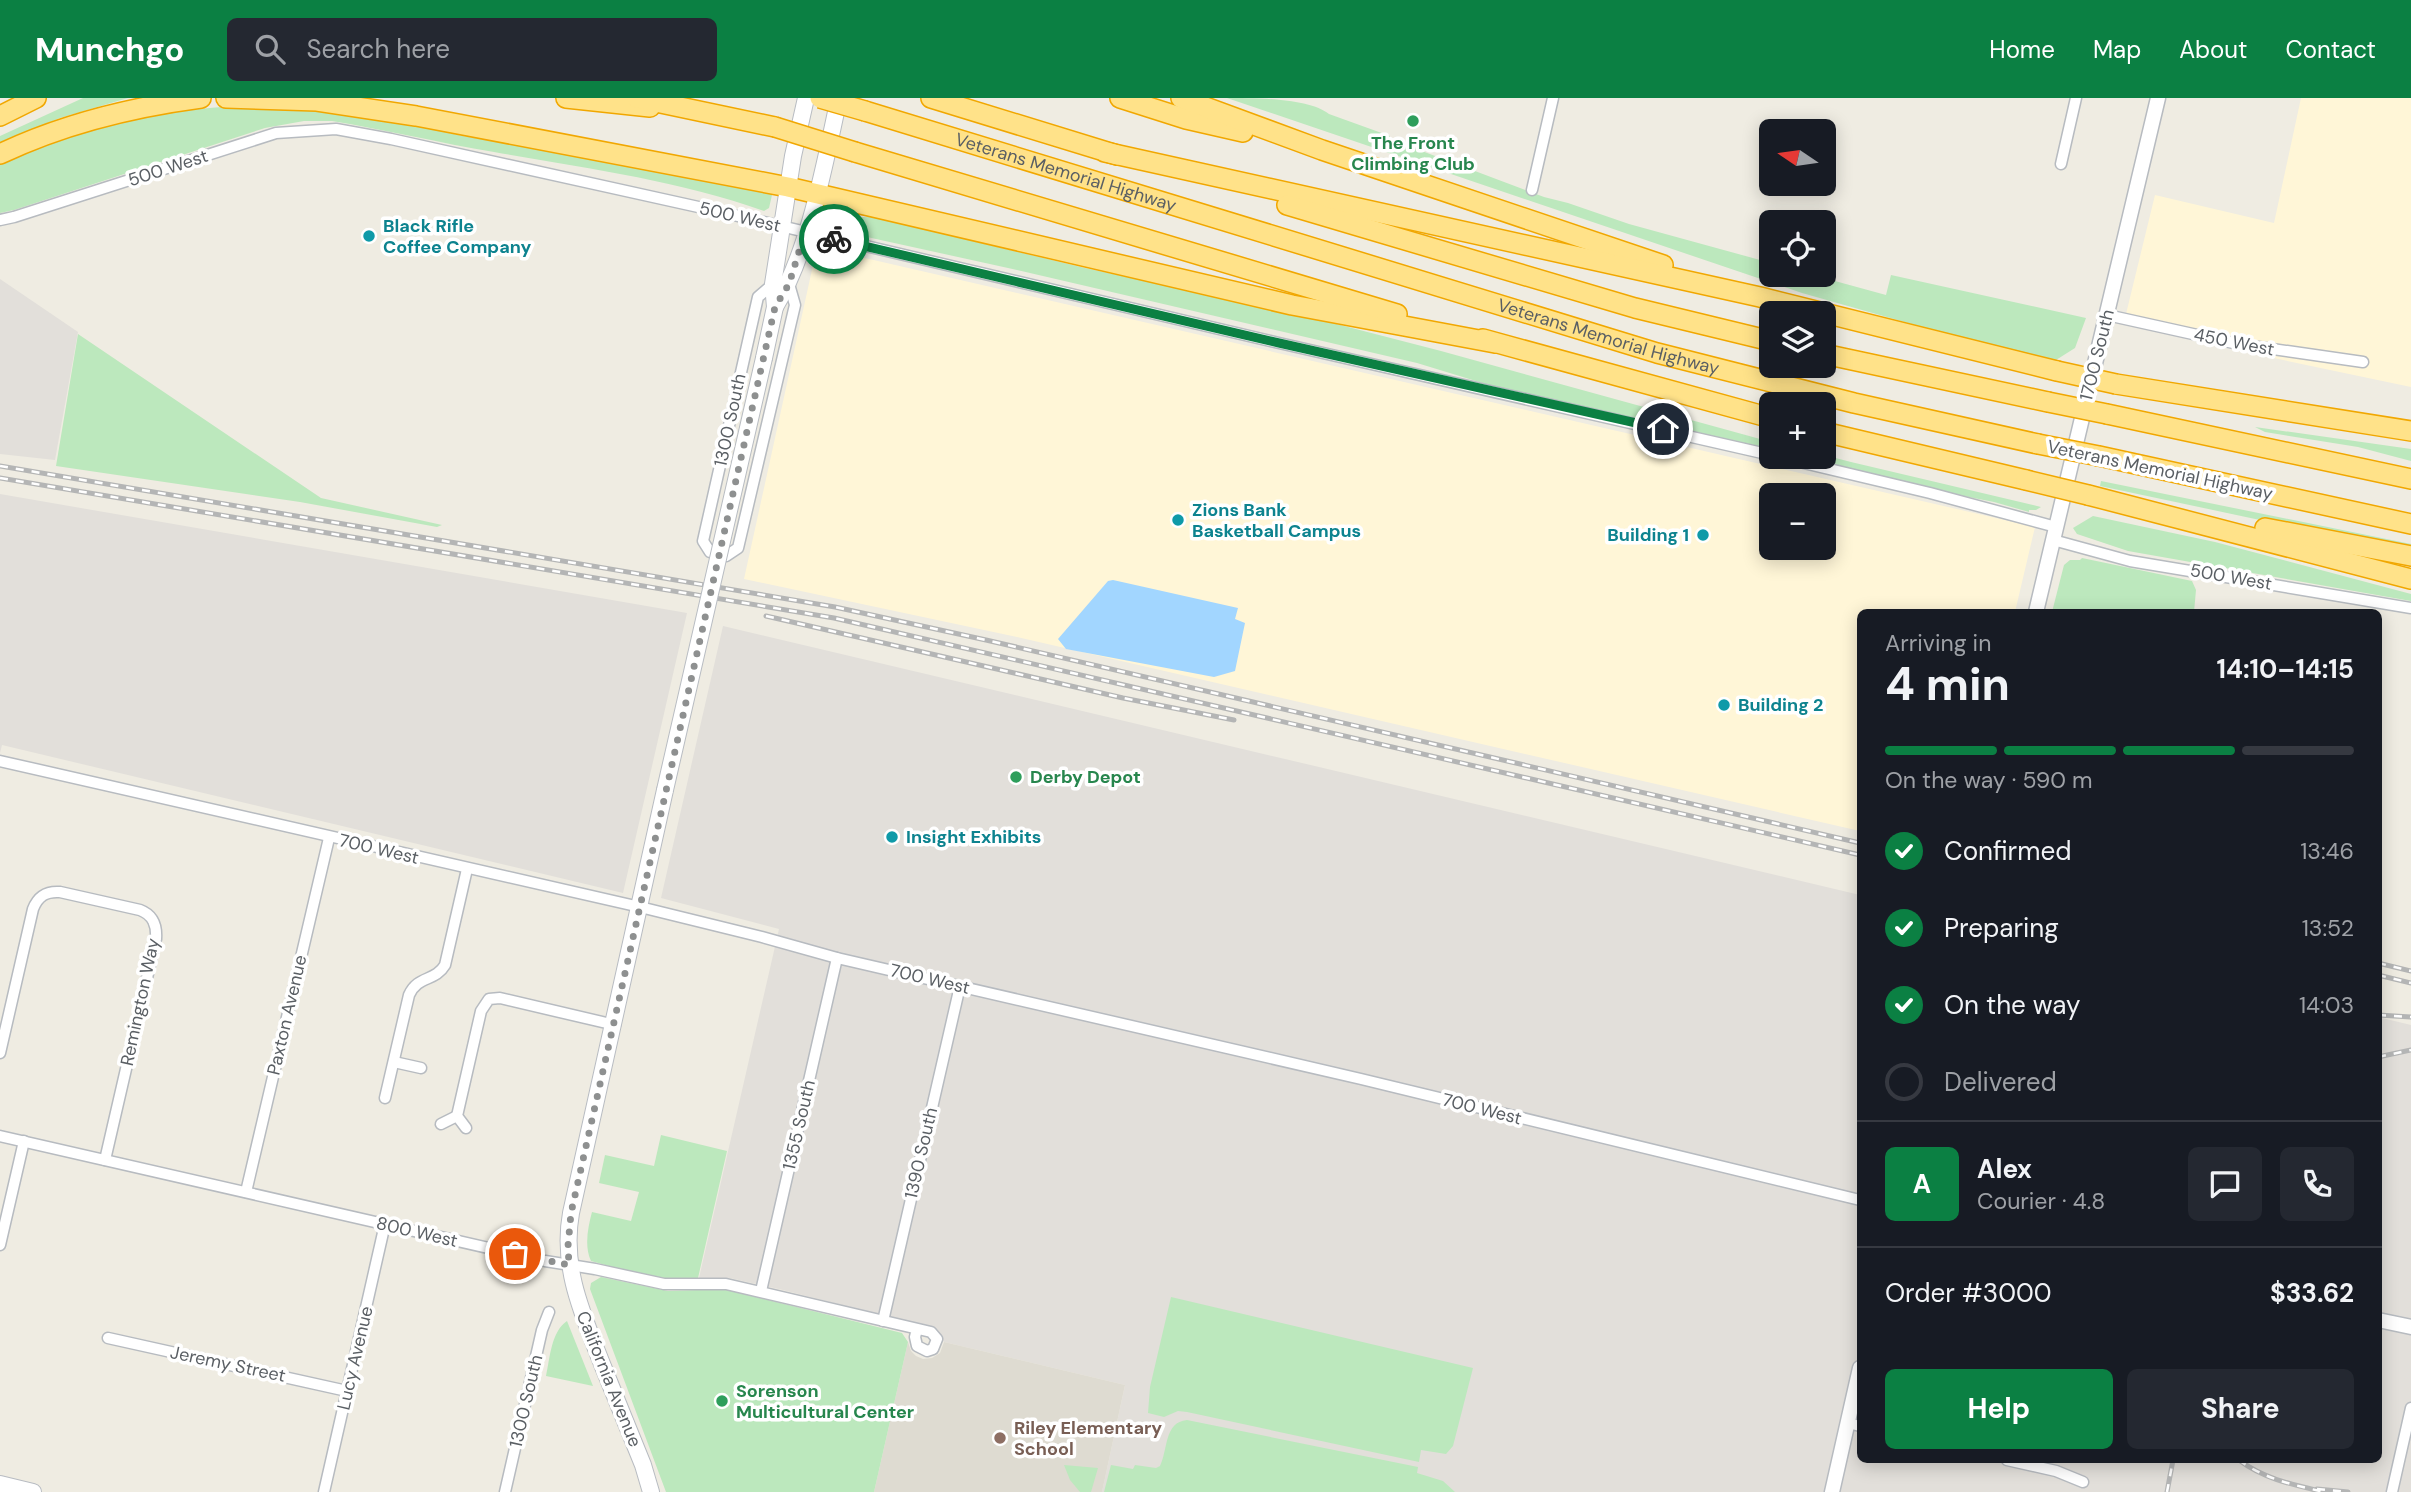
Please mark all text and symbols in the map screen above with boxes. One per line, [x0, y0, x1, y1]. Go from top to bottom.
search box [227, 18, 717, 81]
text: Munchgo [35, 28, 185, 71]
icon: search [251, 30, 289, 68]
text: Search here [307, 32, 450, 66]
text: Home [1989, 34, 2055, 65]
text: Map [2093, 34, 2141, 65]
text: About [2179, 34, 2248, 65]
text: Contact [2286, 34, 2376, 65]
marker: The Front Climbing Club [1405, 113, 1421, 129]
north arrow [1759, 119, 1836, 196]
map controls [1759, 119, 1836, 560]
street label: Veterans Memorial Highway [952, 127, 1179, 217]
place label: The Front Climbing Club [1351, 131, 1475, 176]
street label: 500 West [125, 144, 211, 192]
street label: 500 West [697, 196, 783, 238]
courier [799, 204, 869, 274]
button: locate [1759, 210, 1836, 287]
place label: Black Rifle Coffee Company [383, 214, 531, 259]
icon: bike [815, 220, 853, 258]
marker: Black Rifle Coffee Company [361, 228, 377, 244]
street label: Veterans Memorial Highway [1495, 293, 1722, 380]
button: layers [1759, 301, 1836, 378]
street label: 1700 South [2074, 307, 2120, 403]
street label: 450 West [2192, 322, 2276, 362]
street label: 1300 South [708, 371, 752, 469]
button: + [1759, 392, 1836, 469]
pin [1633, 399, 1693, 459]
icon: home [1644, 410, 1682, 448]
street label: Veterans Memorial Highway [2045, 434, 2275, 506]
button: − [1759, 483, 1836, 560]
place label: Zions Bank Basketball Campus [1192, 498, 1361, 543]
marker: Zions Bank Basketball Campus [1170, 512, 1186, 528]
place label: Building 1 [1607, 523, 1689, 547]
marker: Building 1 [1695, 527, 1711, 543]
street label: 500 West [2188, 558, 2274, 596]
text: Arriving in [1885, 628, 1991, 658]
text: 14:10–14:15 [2217, 652, 2354, 686]
text: 4 min [1885, 654, 2010, 714]
place label: Building 2 [1738, 693, 1823, 717]
marker: Building 2 [1716, 697, 1732, 713]
place label: Derby Depot [1030, 765, 1141, 789]
text: On the way · 590 m [1885, 765, 2093, 795]
marker: Derby Depot [1008, 769, 1024, 785]
place label: Insight Exhibits [906, 825, 1041, 849]
street label: 700 West [337, 828, 421, 870]
marker: Insight Exhibits [884, 829, 900, 845]
icon: check [1885, 832, 1923, 870]
text: Confirmed [1944, 834, 2071, 868]
text: 13:46 [2300, 836, 2354, 866]
icon: check [1885, 909, 1923, 947]
text: Preparing [1944, 911, 2059, 945]
text: 13:52 [2302, 913, 2354, 943]
street label: Remington Way [115, 936, 165, 1068]
street label: Paxton Avenue [262, 953, 312, 1077]
street label: 700 West [888, 958, 972, 1000]
icon: check [1885, 986, 1923, 1024]
text: On the way [1944, 988, 2080, 1022]
text: 14:03 [2299, 990, 2354, 1020]
text: Delivered [1944, 1065, 2057, 1099]
street label: 1355 South [777, 1078, 821, 1172]
street label: 700 West [1440, 1088, 1524, 1130]
street label: 1390 South [899, 1105, 943, 1201]
button: chat [2188, 1147, 2262, 1221]
button: phone [2280, 1147, 2354, 1221]
text: Alex [1977, 1152, 2032, 1186]
text: A [1913, 1167, 1931, 1201]
text: Courier · 4.8 [1977, 1186, 2105, 1216]
street label: 800 West [374, 1211, 460, 1253]
pin [485, 1224, 545, 1284]
icon: bag [496, 1235, 534, 1273]
text: Order #3000 [1885, 1276, 2051, 1310]
text: $33.62 [2270, 1276, 2354, 1310]
street label: Lucy Avenue [331, 1304, 379, 1412]
street label: California Avenue [571, 1308, 647, 1450]
street label: Jeremy Street [168, 1340, 288, 1388]
street label: 1300 South [504, 1352, 548, 1450]
button: Help [1885, 1369, 2113, 1449]
button: Share [2127, 1369, 2354, 1449]
place label: Sorenson Multicultural Center [736, 1379, 914, 1424]
marker: Sorenson Multicultural Center [714, 1393, 730, 1409]
place label: Riley Elementary School [1014, 1416, 1162, 1461]
marker: Riley Elementary School [992, 1430, 1008, 1446]

